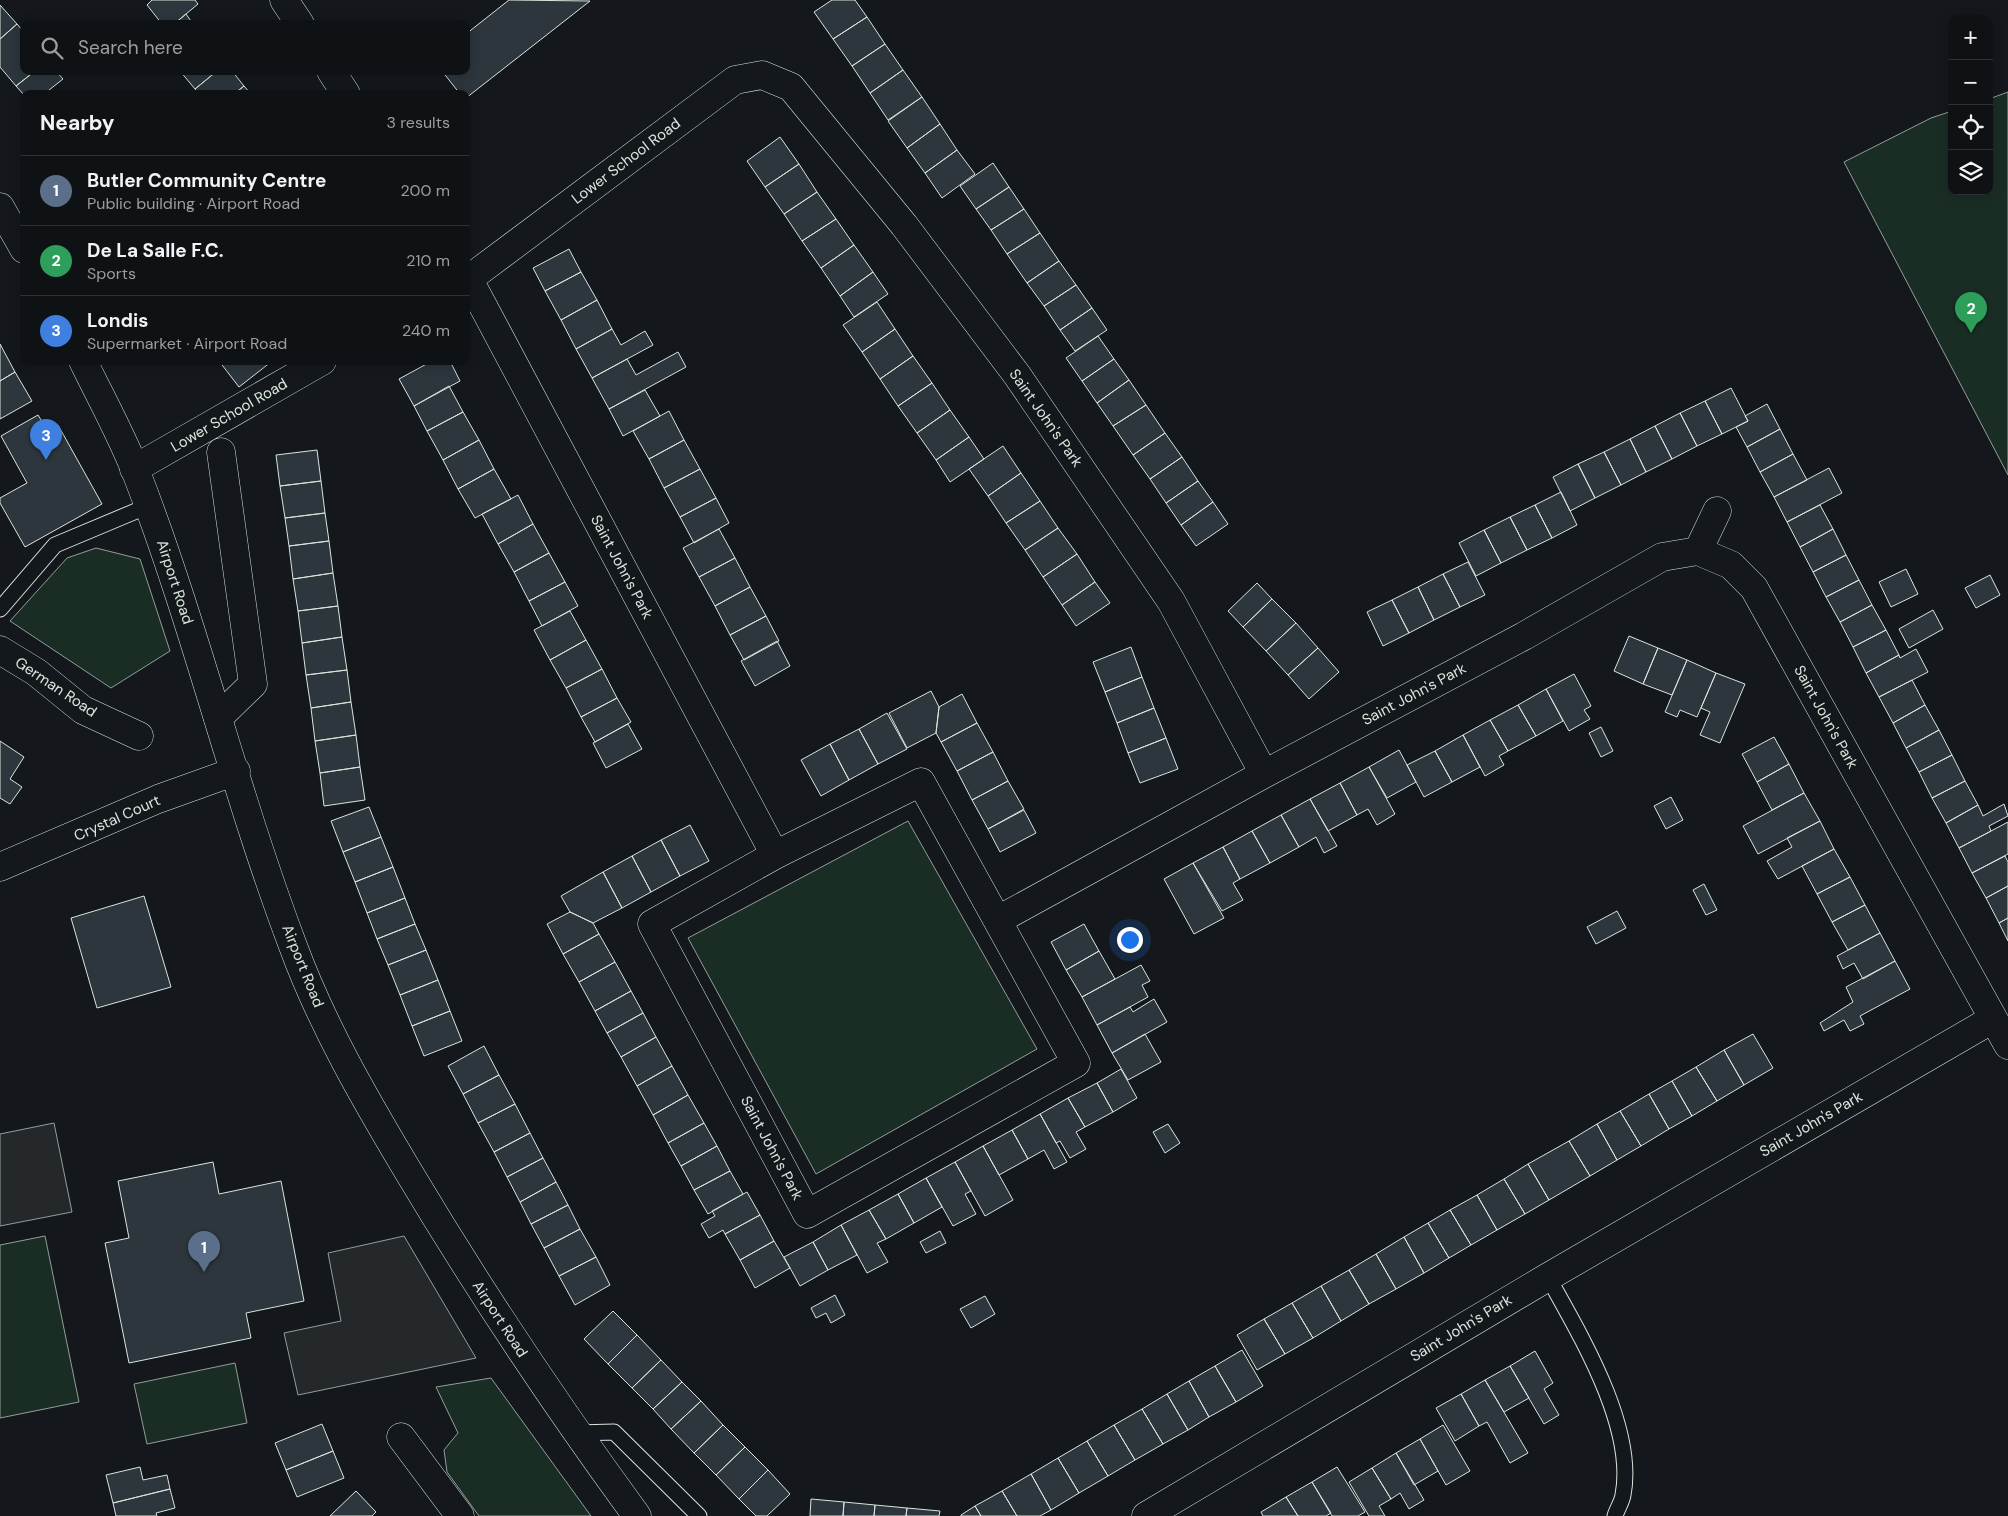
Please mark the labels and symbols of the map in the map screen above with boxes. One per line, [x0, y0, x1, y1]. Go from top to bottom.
street label: Lower School Road [568, 113, 684, 209]
pin: 2 [1955, 292, 1987, 333]
street label: Saint John's Park [1005, 365, 1088, 471]
street label: Lower School Road [167, 373, 291, 457]
pin: 3 [30, 419, 62, 460]
street label: Saint John's Park [586, 511, 658, 623]
street label: Airport Road [152, 537, 198, 627]
street label: German Road [11, 652, 101, 722]
street label: Saint John's Park [1358, 658, 1470, 730]
street label: Saint John's Park [1789, 662, 1863, 773]
street label: Crystal Court [71, 790, 163, 846]
street label: Airport Road [277, 922, 329, 1010]
your location [1117, 927, 1143, 953]
street label: Saint John's Park [1756, 1086, 1866, 1162]
street label: Saint John's Park [736, 1092, 808, 1204]
pin: 1 [188, 1231, 220, 1272]
street label: Airport Road [468, 1277, 532, 1361]
street label: Saint John's Park [1406, 1289, 1516, 1366]

